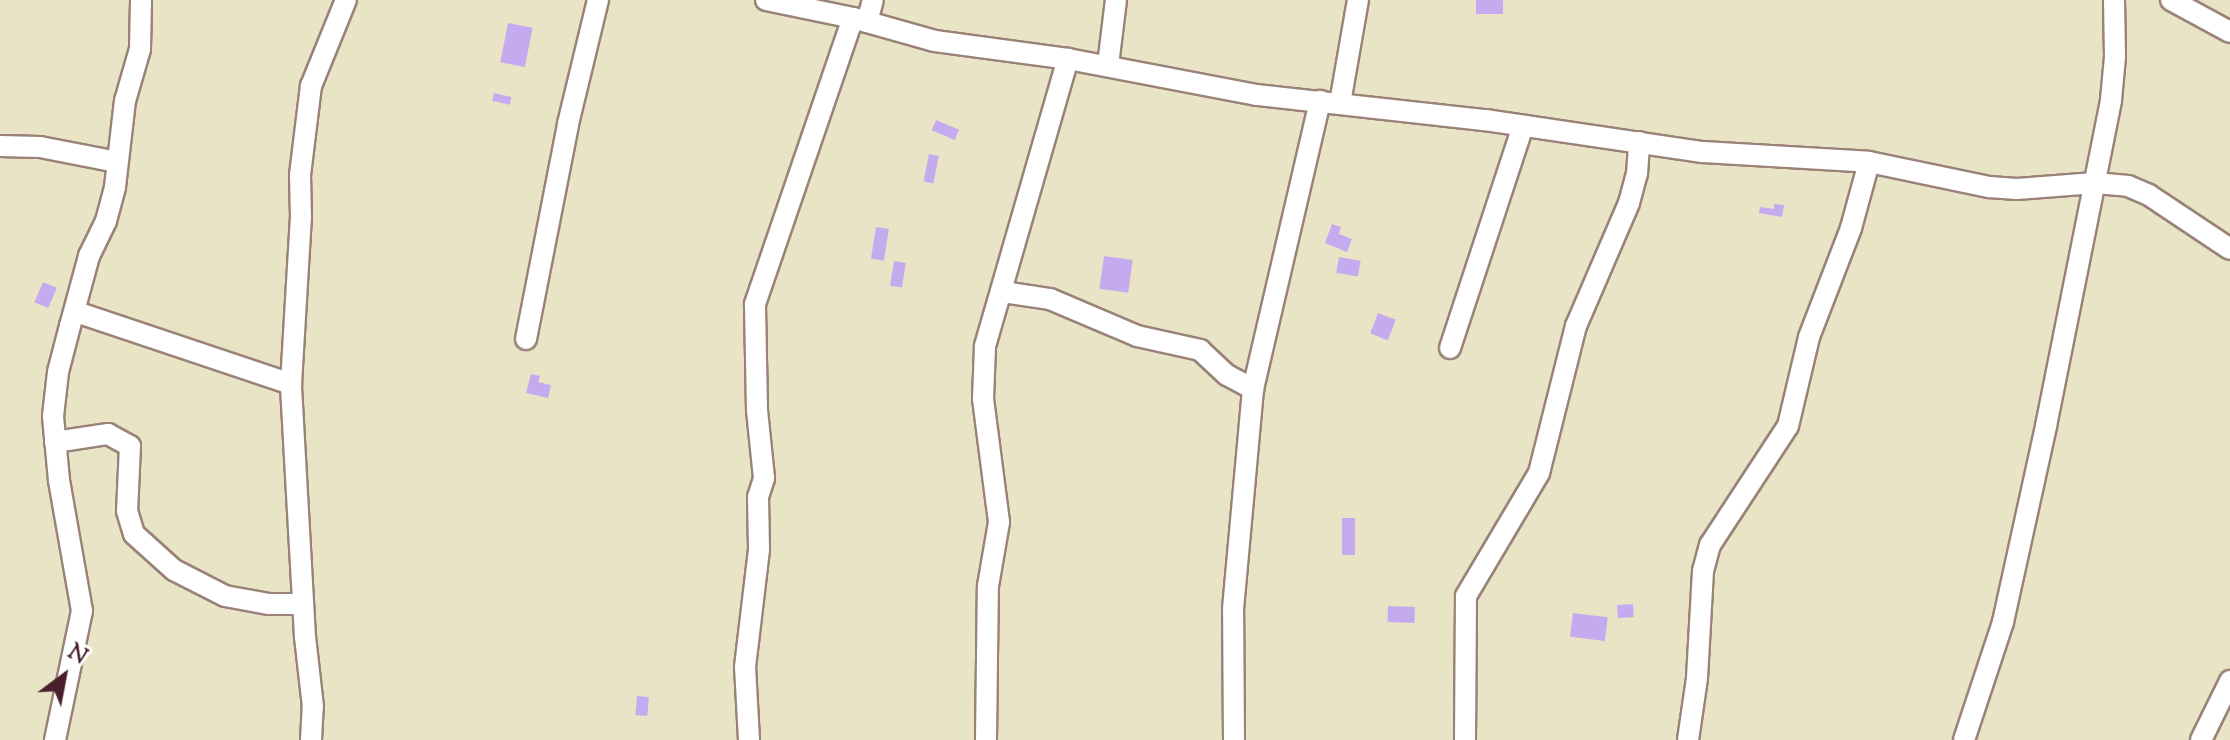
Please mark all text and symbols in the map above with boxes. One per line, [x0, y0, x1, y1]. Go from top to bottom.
north arrow [24, 636, 104, 716]
text: N [61, 637, 93, 674]

